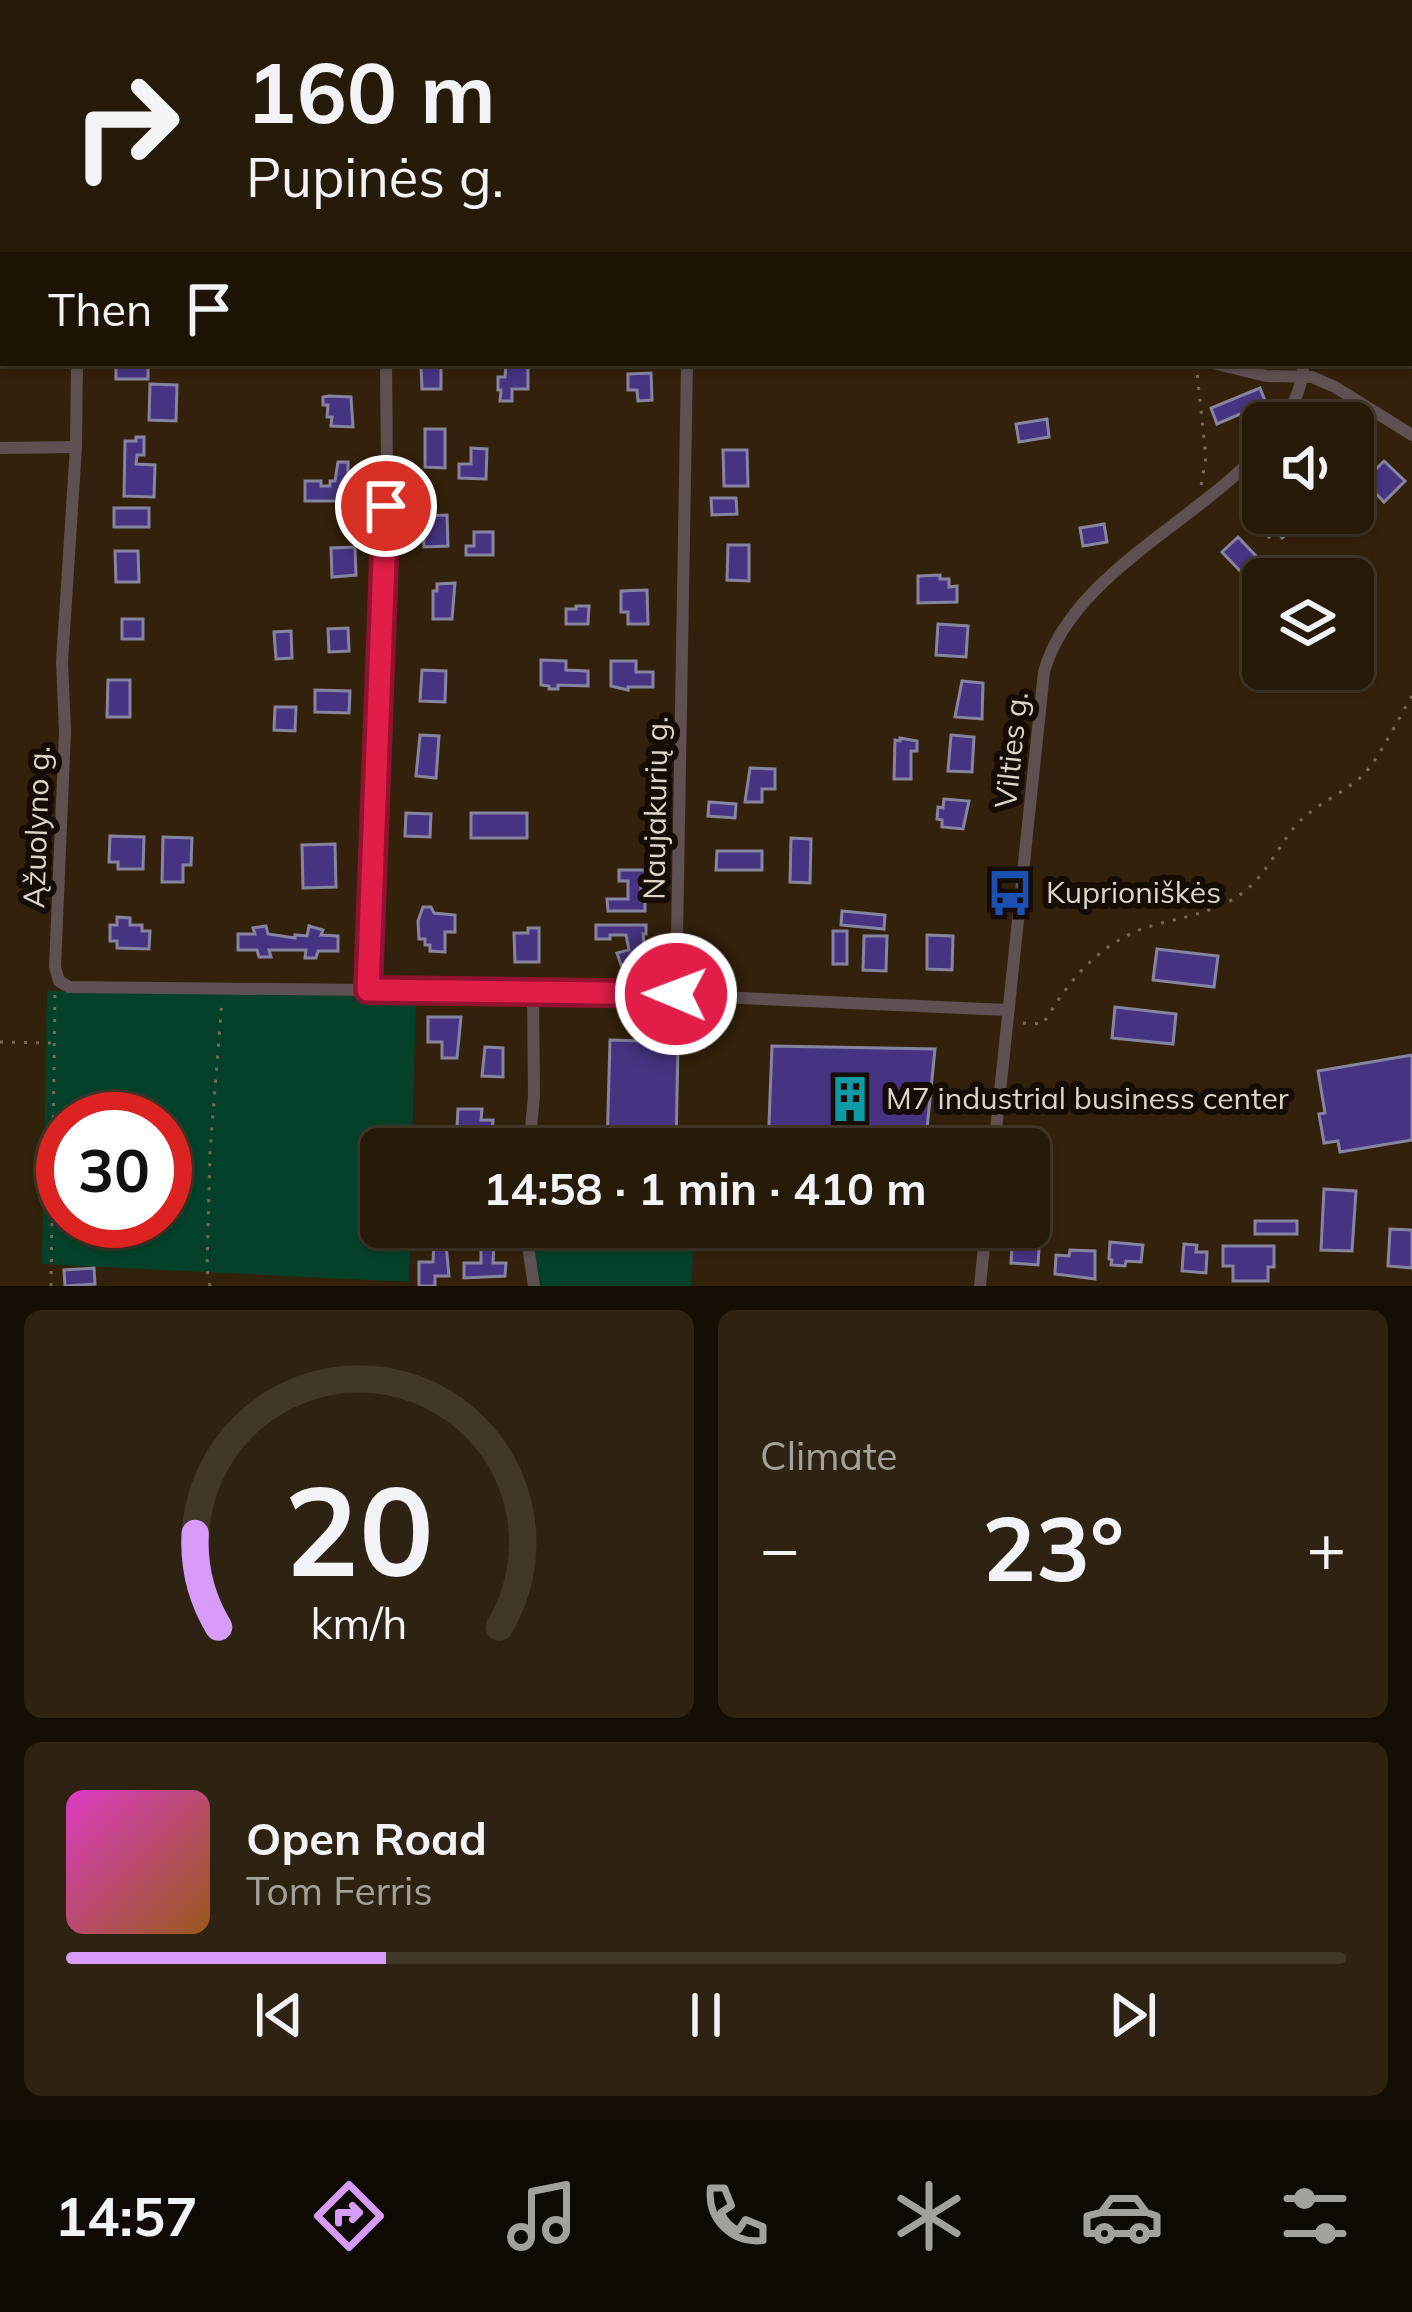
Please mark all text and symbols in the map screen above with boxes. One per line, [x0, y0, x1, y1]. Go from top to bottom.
text: 160 m [246, 39, 496, 144]
icon: right [48, 48, 204, 204]
text: Pupinės g. [246, 143, 504, 211]
icon: arrive [176, 276, 242, 342]
text: Then [48, 281, 152, 337]
map controls [1242, 402, 1374, 690]
button: sound [1242, 402, 1374, 534]
pin [335, 455, 437, 557]
icon: arrive [353, 473, 419, 539]
button: layers [1242, 558, 1374, 690]
street label: Vilties g. [986, 690, 1036, 810]
street label: Naujakurių g. [634, 716, 676, 900]
street label: Ąžuolyno g. [14, 745, 58, 909]
bus stop icon: Kuprioniškės [985, 868, 1035, 918]
place label: Kuprioniškės [1046, 873, 1221, 911]
position arrow [613, 931, 739, 1057]
building icon: M7 industrial business center [825, 1074, 875, 1124]
place label: M7 industrial business center [886, 1079, 1289, 1117]
speed limit sign: 30 [36, 1092, 192, 1248]
text: 14:58 · 1 min · 410 m [483, 1160, 927, 1216]
text: Climate [760, 1431, 898, 1480]
text: 20 [284, 1451, 434, 1607]
text: 23° [982, 1491, 1124, 1604]
text: − [760, 1506, 800, 1589]
text: + [1306, 1506, 1346, 1589]
text: km/h [310, 1596, 408, 1650]
text: Open Road [246, 1810, 487, 1866]
text: Tom Ferris [246, 1866, 433, 1915]
icon: previous [246, 1982, 312, 2048]
icon: pause [673, 1982, 739, 2048]
icon: next [1100, 1982, 1166, 2048]
icon: directions [307, 2174, 391, 2258]
icon: music [500, 2174, 584, 2258]
icon: phone [693, 2174, 777, 2258]
icon: climate [887, 2174, 971, 2258]
icon: car [1080, 2174, 1164, 2258]
icon: filters [1273, 2174, 1357, 2258]
text: 14:57 [55, 2182, 198, 2250]

